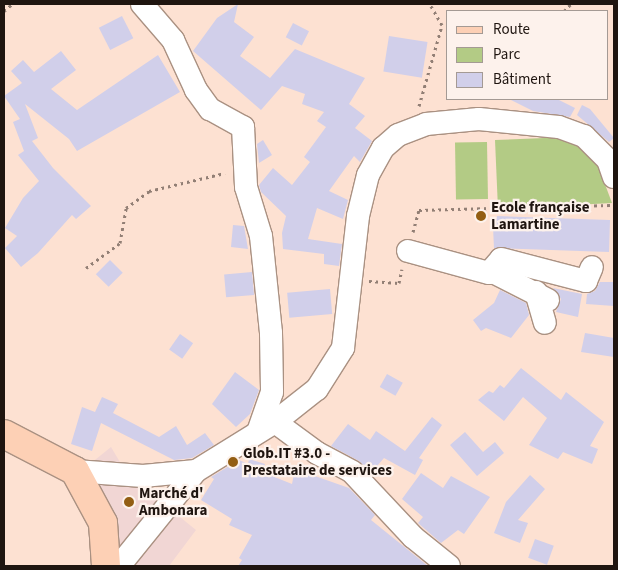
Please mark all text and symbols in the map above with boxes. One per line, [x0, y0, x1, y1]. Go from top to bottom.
legend [446, 10, 608, 100]
text: Route [493, 19, 530, 40]
text: Parc [493, 44, 520, 65]
text: Bâtiment [493, 69, 551, 90]
place label: Ecole française Lamartine [491, 198, 590, 233]
marker: Ecole française Lamartine [475, 210, 487, 222]
place label: Glob.IT #3.0 - Prestataire de services [243, 444, 392, 479]
marker: Glob.IT #3.0 - Prestataire de services [227, 456, 239, 468]
place label: Marché d' Ambonara [139, 484, 207, 519]
marker: Marché d' Ambonara [123, 496, 135, 508]

